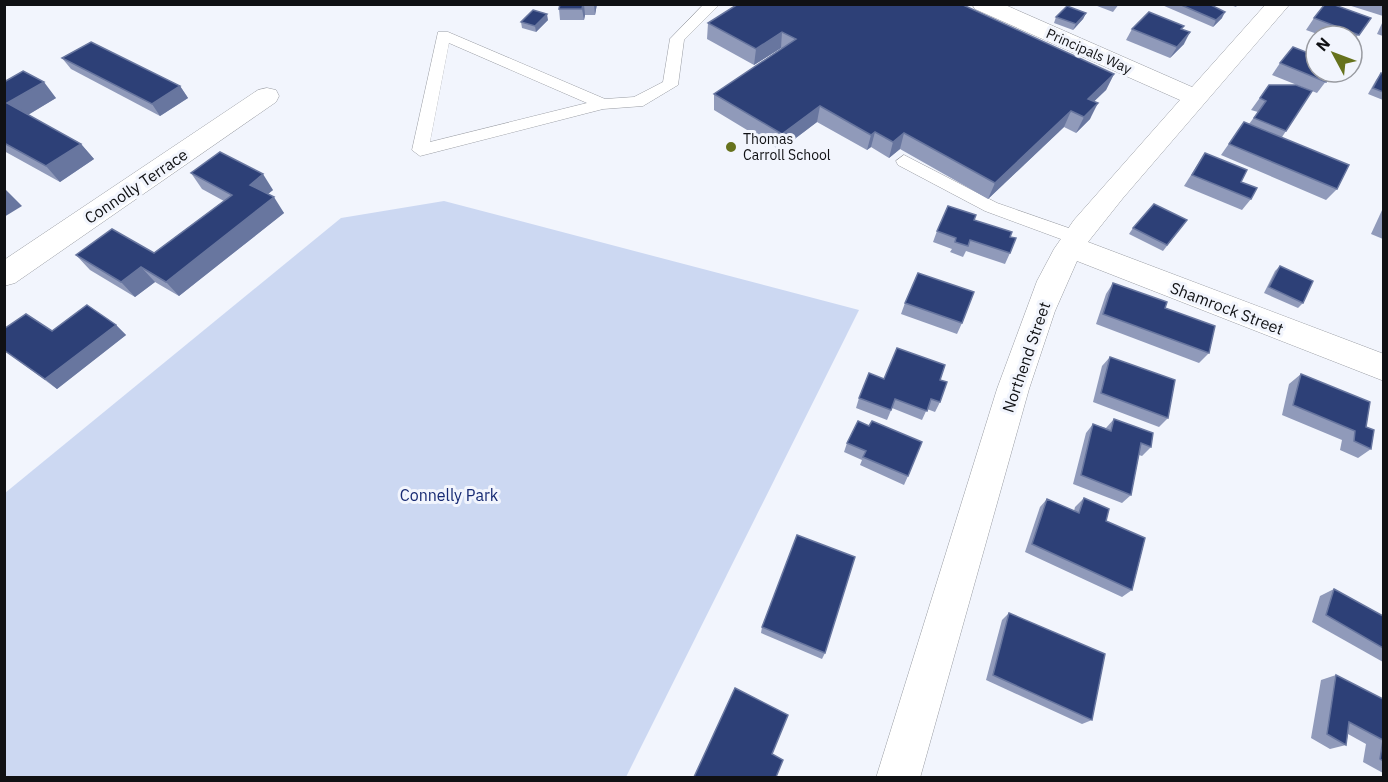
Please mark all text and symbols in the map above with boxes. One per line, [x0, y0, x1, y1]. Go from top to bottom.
street label: Principals Way [1043, 24, 1135, 78]
north arrow [1304, 24, 1364, 84]
text: N [1311, 33, 1334, 55]
place label: Thomas Carroll School [743, 130, 831, 164]
marker: Thomas Carroll School [724, 140, 738, 154]
street label: Connolly Terrace [81, 144, 192, 228]
street label: Shamrock Street [1167, 277, 1287, 339]
street label: Northend Street [998, 299, 1054, 415]
park label: Connelly Park [400, 485, 499, 505]

